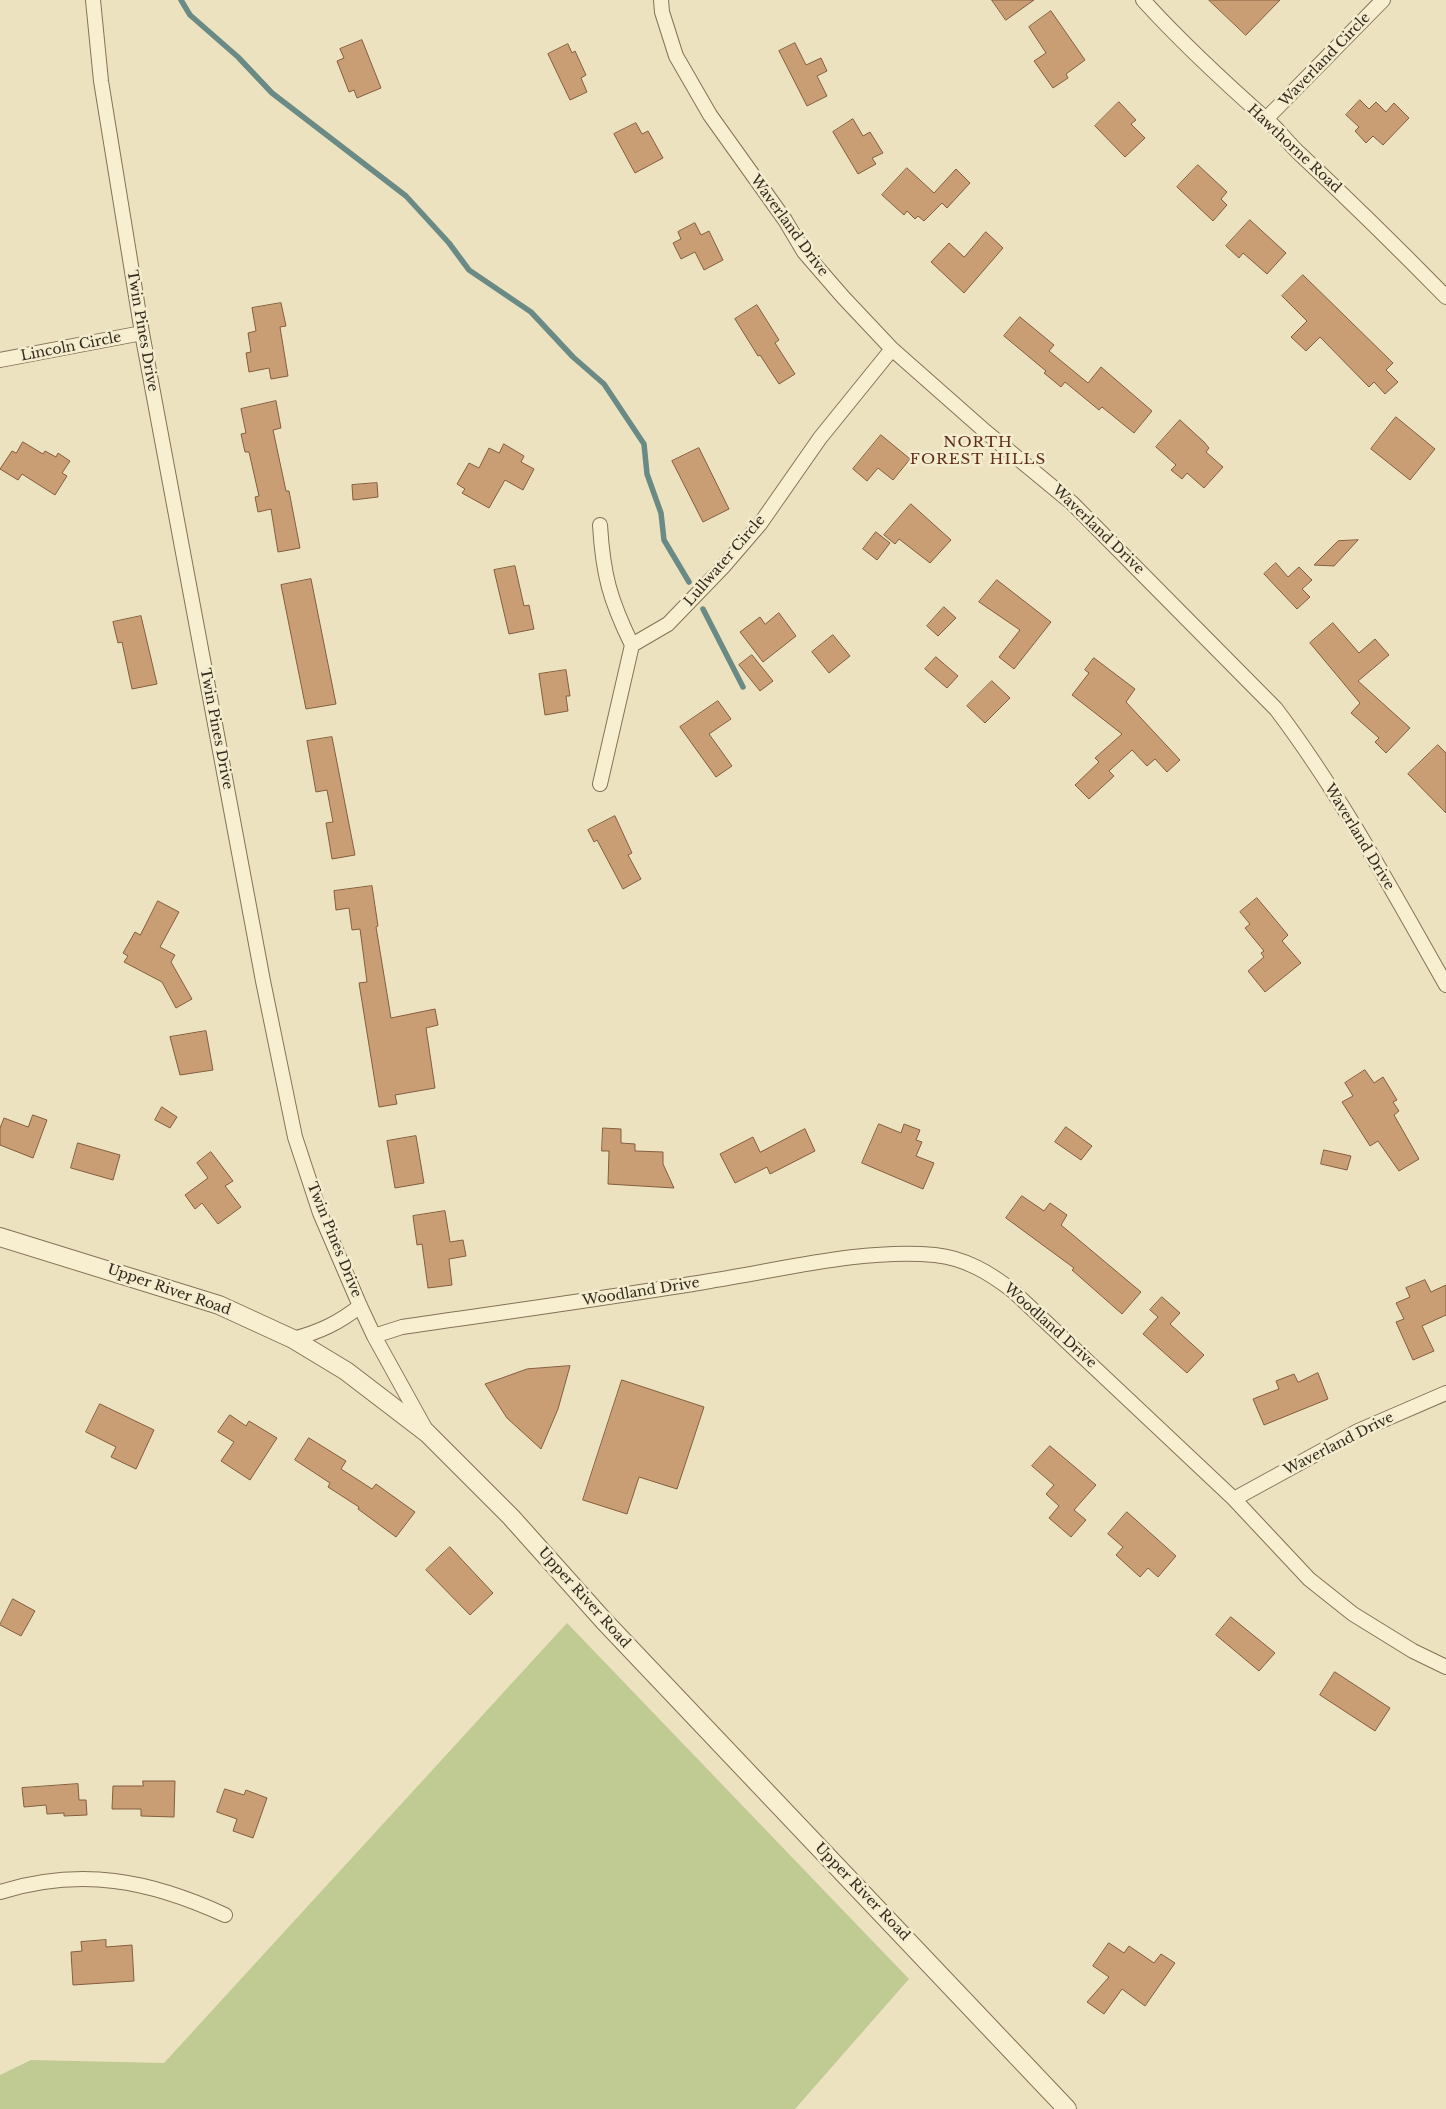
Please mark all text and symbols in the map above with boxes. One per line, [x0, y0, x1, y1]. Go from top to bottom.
street label: Waverland Circle [1276, 10, 1374, 110]
street label: Hawthorne Road [1244, 101, 1344, 197]
street label: Waverland Drive [747, 172, 831, 280]
street label: Twin Pines Drive [123, 269, 161, 393]
street label: Lincoln Circle [19, 329, 123, 365]
district label: NORTH FOREST HILLS [908, 434, 1048, 469]
street label: Waverland Drive [1049, 482, 1147, 578]
street label: Lullwater Circle [681, 512, 769, 610]
street label: Twin Pines Drive [196, 667, 236, 791]
street label: Waverland Drive [1321, 781, 1397, 893]
street label: Twin Pines Drive [303, 1180, 365, 1300]
street label: Upper River Road [105, 1261, 233, 1319]
street label: Woodland Drive [581, 1274, 701, 1310]
street label: Woodland Drive [1000, 1280, 1100, 1372]
street label: Waverland Drive [1281, 1409, 1397, 1479]
street label: Upper River Road [534, 1544, 634, 1652]
street label: Upper River Road [811, 1840, 913, 1944]

